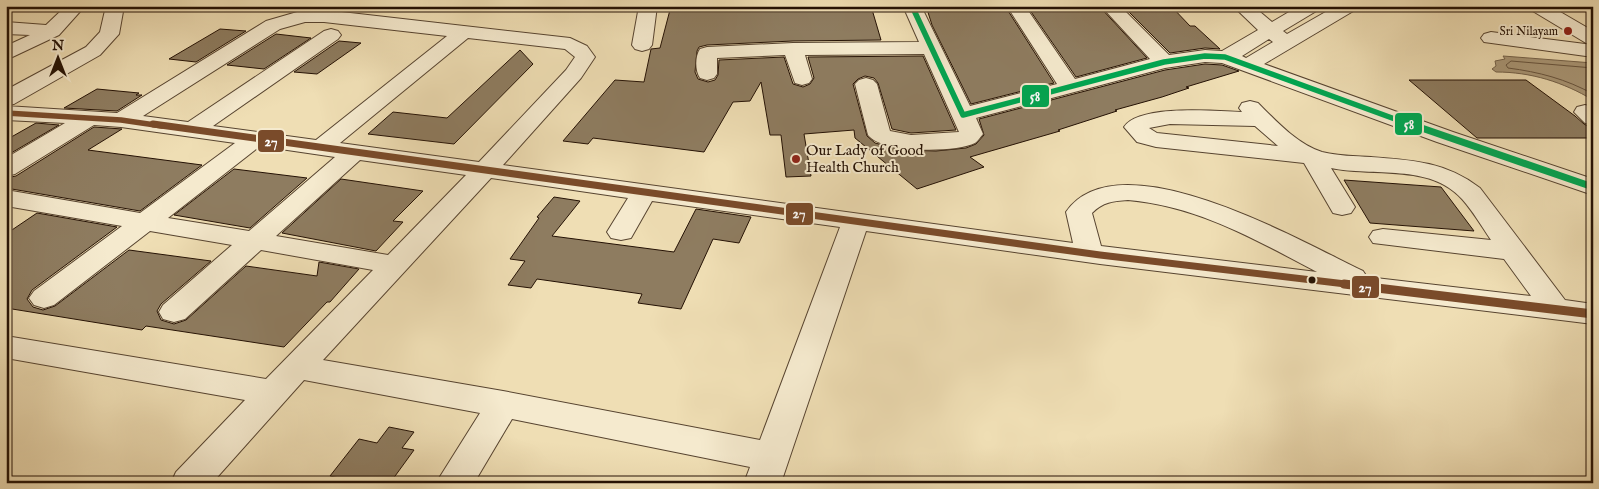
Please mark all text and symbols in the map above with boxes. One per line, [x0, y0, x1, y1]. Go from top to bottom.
place label: Sri Nilayam [1500, 24, 1558, 39]
marker: Sri Nilayam [1562, 25, 1574, 37]
north arrow [32, 32, 82, 82]
text: N [51, 37, 64, 55]
line badge: 58 [1021, 84, 1050, 108]
text: 58 [1030, 88, 1041, 106]
line badge: 58 [1394, 112, 1423, 136]
text: 58 [1404, 116, 1415, 134]
line badge: 27 [257, 129, 285, 153]
text: 27 [265, 133, 278, 151]
place label: Our Lady of Good Health Church [806, 141, 925, 177]
marker: Our Lady of Good Health Church [790, 153, 802, 165]
line badge: 27 [785, 202, 814, 226]
text: 27 [793, 205, 806, 223]
unlabelled marker [1307, 275, 1317, 285]
line badge: 27 [1351, 275, 1380, 299]
text: 27 [1359, 279, 1372, 297]

